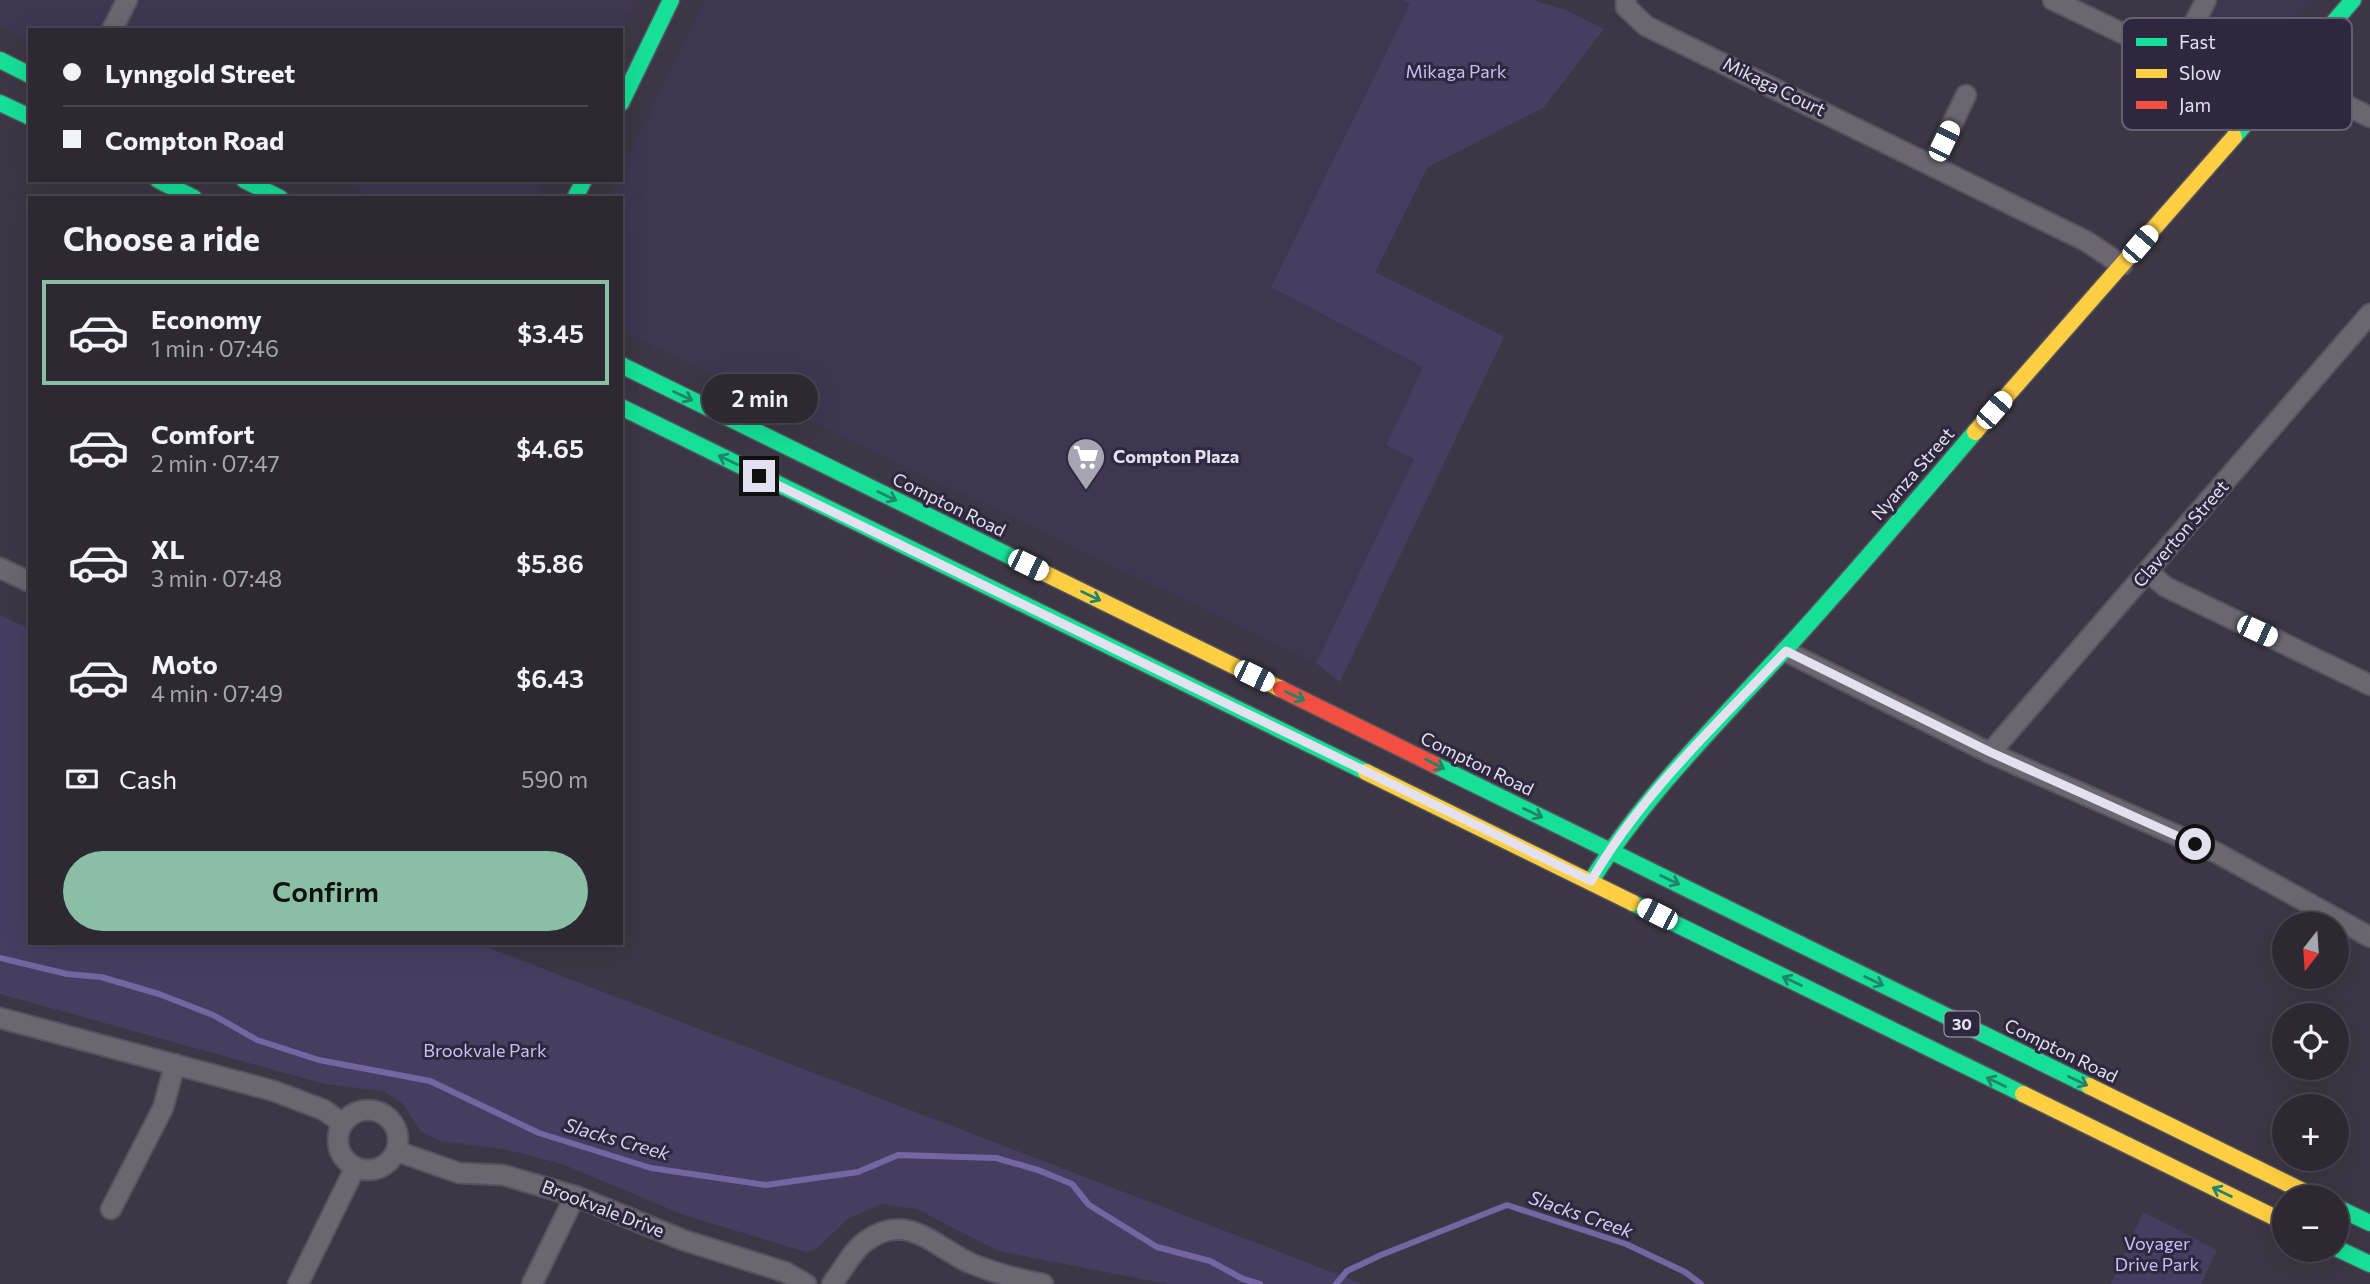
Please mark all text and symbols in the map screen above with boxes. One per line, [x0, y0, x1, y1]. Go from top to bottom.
legend [2122, 18, 2352, 130]
text: Fast [2179, 30, 2216, 53]
street label: Mikaga Court [1720, 52, 1829, 120]
text: Lynngold Street [105, 57, 295, 88]
park label: Mikaga Park [1405, 60, 1507, 82]
text: Slow [2179, 61, 2221, 84]
text: Jam [2179, 93, 2211, 116]
car [1926, 118, 1963, 164]
text: Compton Road [105, 124, 284, 155]
text: Choose a ride [63, 218, 260, 258]
car [2119, 221, 2162, 267]
icon: car [67, 301, 130, 364]
text: Economy [151, 303, 262, 334]
text: $3.45 [517, 317, 584, 348]
text: 1 min · 07:46 [151, 334, 279, 362]
callout: 2 min [701, 374, 817, 424]
text: 2 min [732, 384, 788, 412]
car [1973, 387, 2016, 433]
one-way arrow [672, 389, 692, 403]
icon: car [67, 416, 130, 479]
text: Comfort [151, 418, 254, 449]
street label: Nyanza Street [1866, 423, 1958, 524]
text: $4.65 [516, 432, 584, 463]
supermarket icon: Compton Plaza [1065, 436, 1107, 491]
place label: Compton Plaza [1113, 445, 1239, 467]
text: 2 min · 07:47 [151, 449, 280, 477]
one-way arrow [718, 453, 739, 467]
route end [743, 460, 775, 492]
street label: Compton Road [889, 467, 1010, 541]
street label: Claverton Street [2128, 475, 2233, 591]
one-way arrow [876, 489, 897, 503]
icon: car [67, 531, 130, 594]
text: XL [151, 533, 185, 564]
car [1005, 546, 1052, 584]
text: $5.86 [516, 547, 584, 578]
text: 3 min · 07:48 [151, 564, 282, 592]
one-way arrow [1080, 590, 1101, 603]
car [2234, 613, 2281, 649]
icon: car [67, 646, 130, 709]
text: Moto [151, 648, 218, 679]
car [1231, 657, 1278, 695]
text: $6.43 [516, 662, 584, 693]
text: 4 min · 07:49 [151, 679, 283, 707]
one-way arrow [1284, 690, 1305, 704]
street label: Compton Road [1417, 726, 1538, 800]
one-way arrow [1424, 758, 1444, 772]
icon: cash [63, 760, 101, 798]
text: Cash [119, 763, 177, 794]
text: 590 m [521, 765, 588, 793]
one-way arrow [1522, 806, 1543, 820]
route start [2179, 828, 2211, 860]
button: Confirm [63, 851, 588, 931]
one-way arrow [1659, 874, 1680, 887]
car [1634, 895, 1681, 933]
north arrow [2272, 912, 2348, 989]
map controls [2272, 912, 2349, 1262]
one-way arrow [1782, 974, 1803, 988]
one-way arrow [1863, 974, 1884, 988]
button: locate [2272, 1003, 2349, 1080]
road number: 30 [1944, 1012, 1980, 1036]
street label: Compton Road [2001, 1013, 2122, 1087]
park label: Brookvale Park [423, 1039, 547, 1061]
one-way arrow [1986, 1074, 2007, 1088]
one-way arrow [2067, 1075, 2088, 1089]
button: + [2272, 1094, 2349, 1171]
water label: Slacks Creek [562, 1113, 673, 1165]
street label: Brookvale Drive [539, 1175, 668, 1241]
water label: Slacks Creek [1526, 1185, 1637, 1242]
one-way arrow [2212, 1185, 2233, 1199]
button: − [2272, 1185, 2349, 1262]
park label: Voyager Drive Park [2115, 1232, 2200, 1275]

